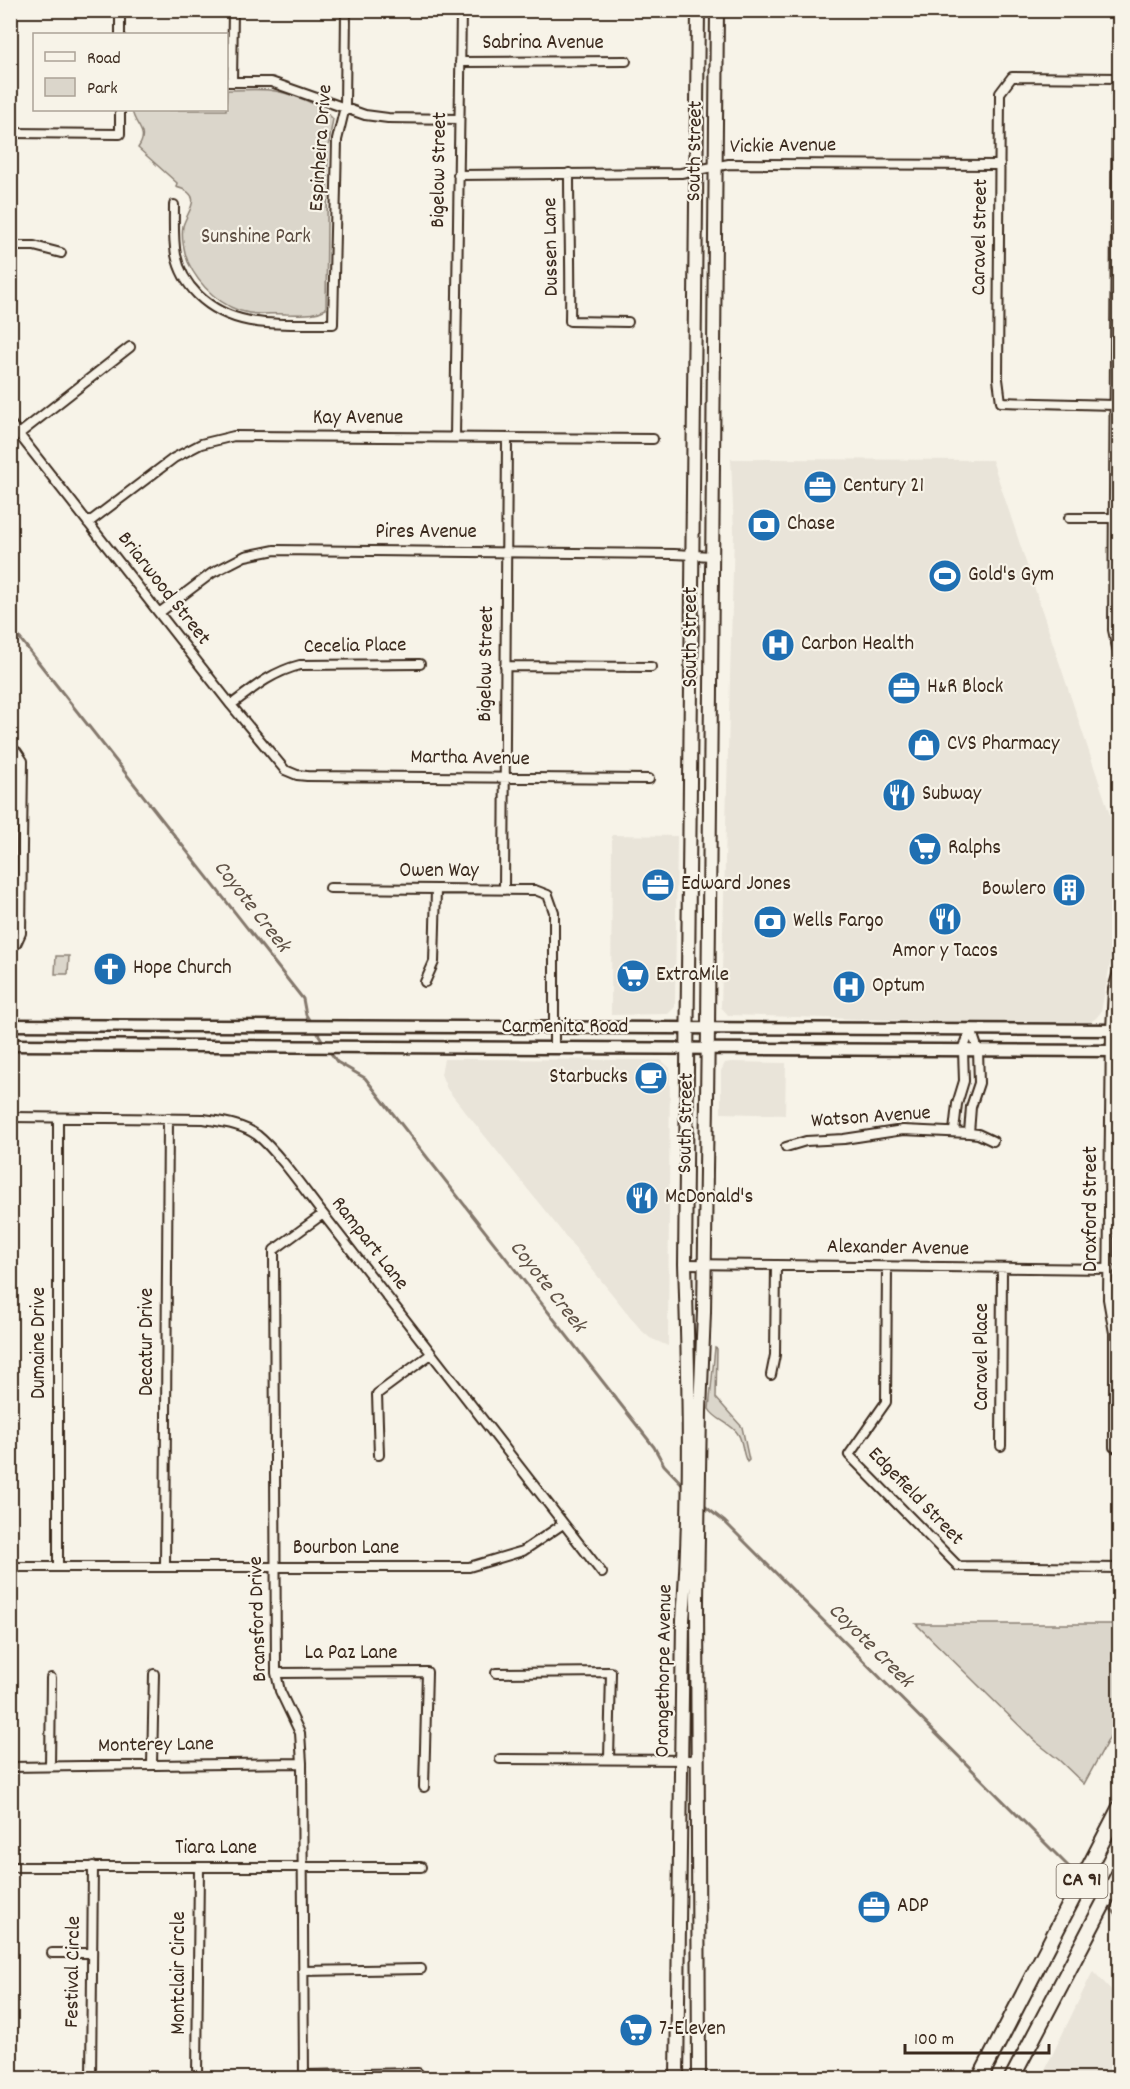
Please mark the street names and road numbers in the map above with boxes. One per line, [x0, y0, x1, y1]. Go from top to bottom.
street label: Sabrina Avenue [482, 29, 604, 59]
street label: Espinheira Drive [303, 83, 341, 213]
street label: South Street [680, 100, 712, 202]
street label: Bigelow Street [424, 112, 456, 228]
street label: Vickie Avenue [730, 131, 836, 163]
street label: Caravel Street [965, 178, 997, 296]
street label: Dussen Lane [536, 197, 568, 297]
street label: Kay Avenue [313, 404, 403, 434]
street label: Pires Avenue [375, 518, 477, 548]
street label: Briarwood Street [109, 526, 217, 652]
street label: South Street [677, 586, 707, 687]
street label: Bigelow Street [471, 606, 503, 722]
street label: Cecelia Place [303, 631, 407, 663]
street label: Martha Avenue [410, 743, 530, 775]
street label: Owen Way [399, 857, 479, 887]
street label: Carmenita Road [502, 1013, 628, 1043]
street label: South Street [671, 1072, 703, 1174]
street label: Watson Avenue [810, 1099, 932, 1137]
street label: Droxford Street [1077, 1146, 1107, 1272]
street label: Rampart Lane [323, 1191, 415, 1297]
street label: Alexander Avenue [827, 1233, 969, 1265]
street label: Dumaine Drive [25, 1287, 55, 1399]
street label: Decatur Drive [133, 1288, 163, 1396]
street label: Caravel Place [968, 1303, 998, 1411]
street label: Edgefield Street [860, 1441, 970, 1553]
street label: Bourbon Lane [293, 1534, 399, 1564]
street label: Bransford Drive [242, 1556, 276, 1682]
street label: Orangethorpe Avenue [648, 1584, 682, 1758]
street label: La Paz Lane [305, 1639, 397, 1669]
street label: Monterey Lane [98, 1730, 214, 1762]
street label: Tiara Lane [175, 1834, 257, 1864]
road number: CA 91 [1056, 1864, 1108, 1898]
street label: Montclair Circle [165, 1911, 195, 2035]
street label: Festival Circle [58, 1916, 90, 2028]

